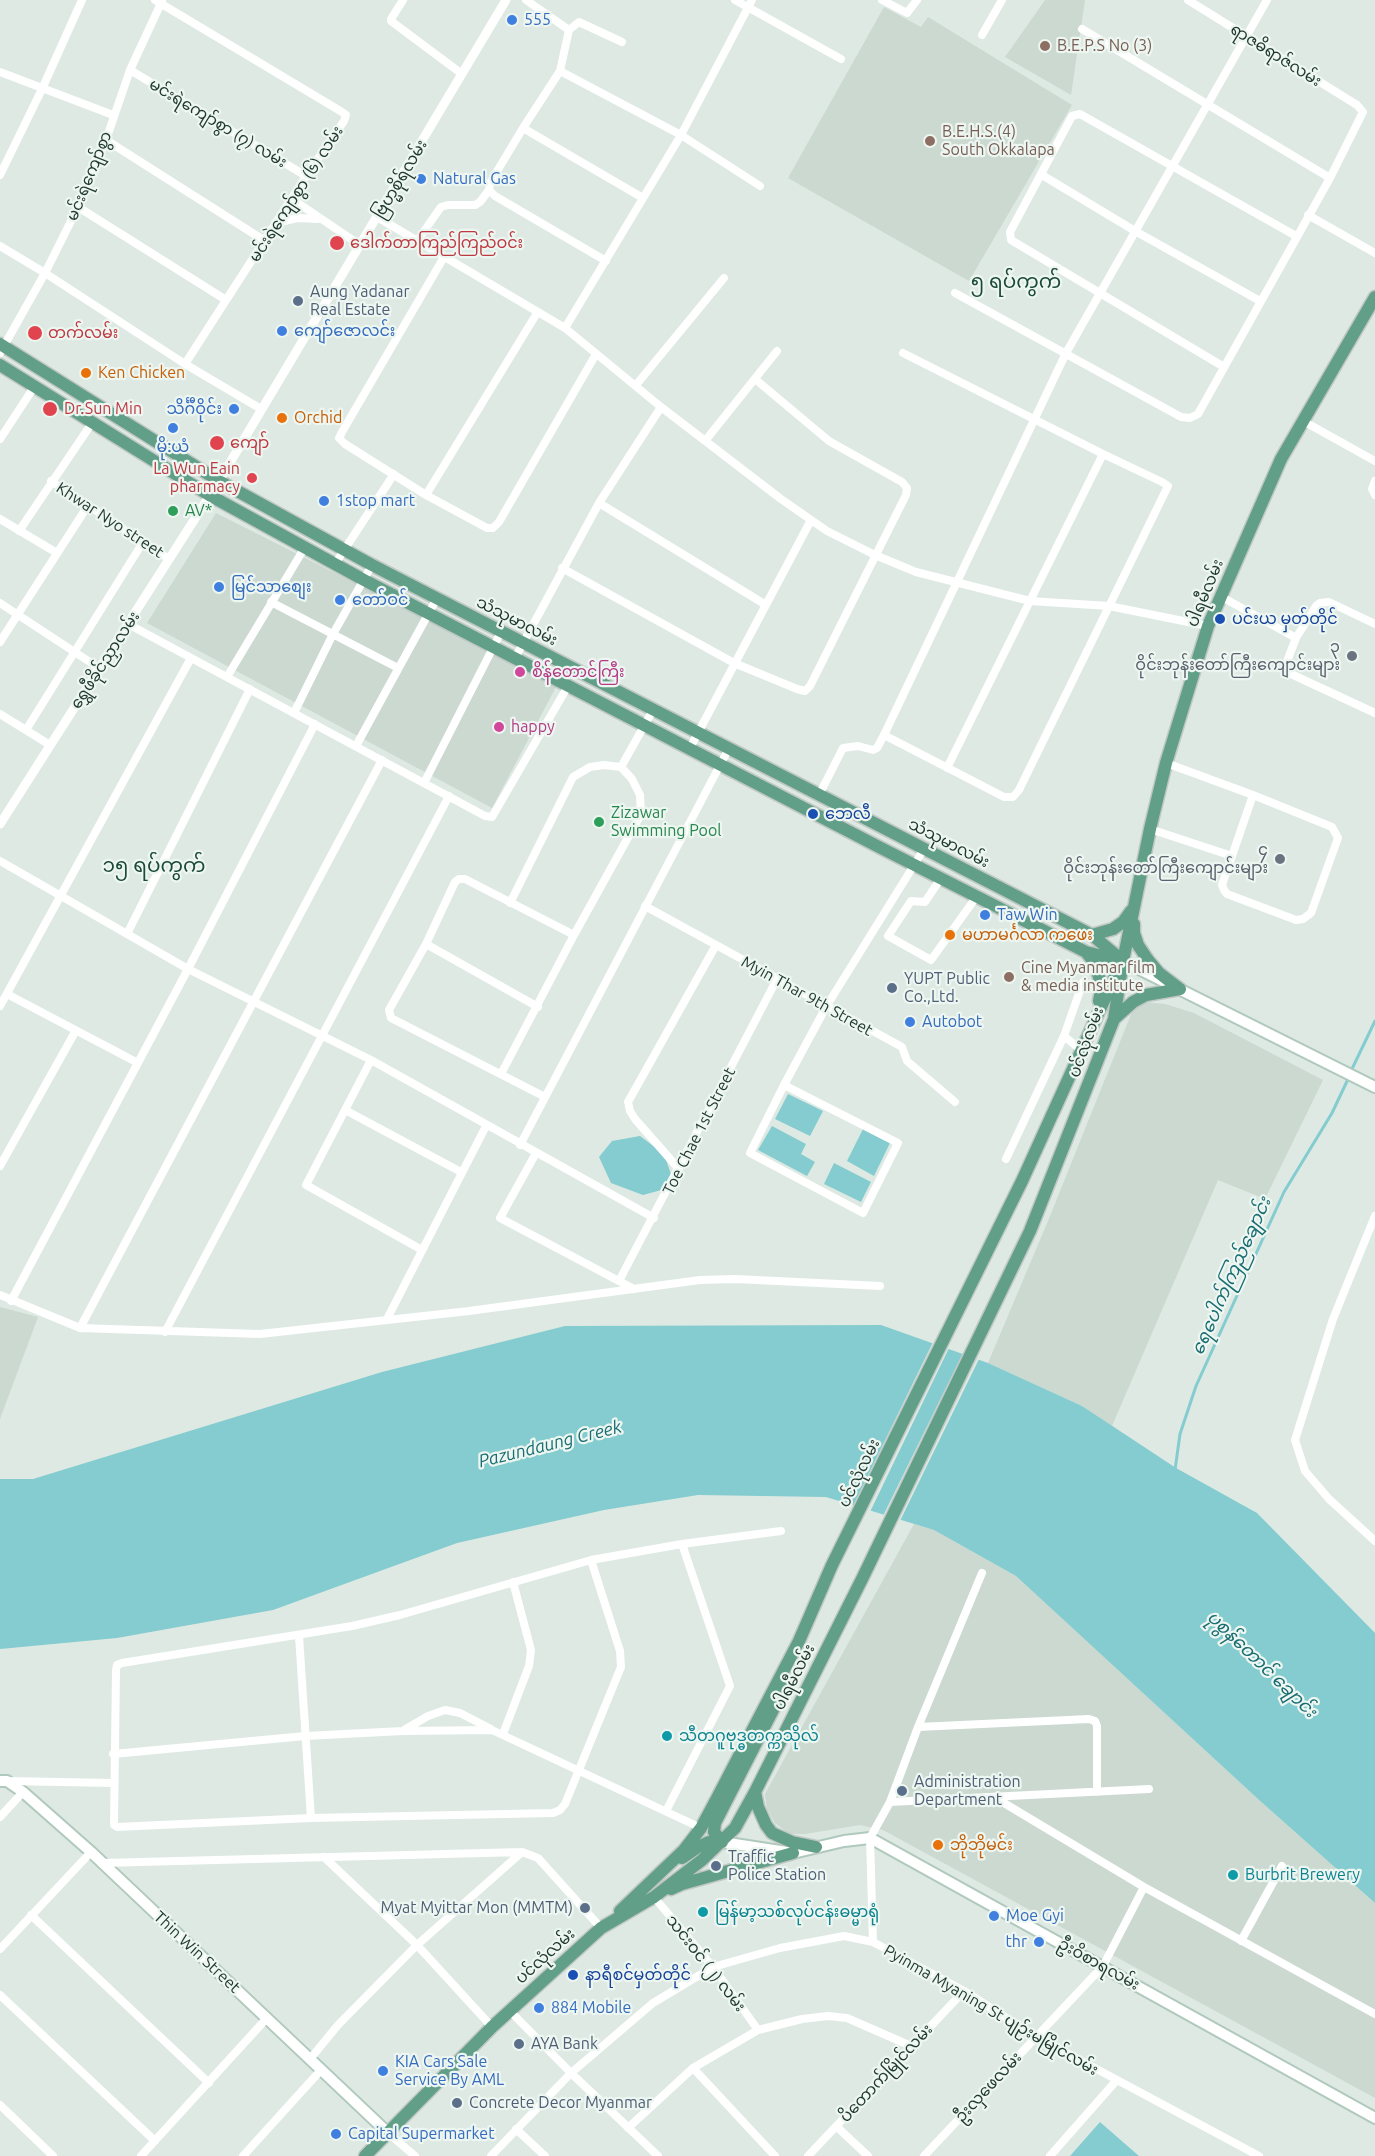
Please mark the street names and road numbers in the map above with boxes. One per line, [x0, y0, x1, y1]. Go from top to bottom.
street label: ရာဇဓိရာဇ်လမ်း [1227, 19, 1325, 91]
street label: မင်းရဲကျော်စွာ (၇) လမ်း [146, 74, 290, 172]
street label: မင်းရဲကျော်စွာ (၆) လမ်း [245, 122, 347, 266]
street label: မင်းရဲကျော်စွာ [62, 128, 116, 224]
street label: ဗြဟ္မစိုရ်လမ်း [369, 136, 431, 222]
street label: Khwar Nyo street [53, 478, 167, 562]
street label: ပါရမီလမ်း [1183, 556, 1227, 630]
street label: သံသုမာလမ်း [473, 592, 561, 650]
street label: ရွှေဖီခိုင်ညှာလမ်း [66, 608, 144, 712]
street label: သံသုမာလမ်း [905, 814, 993, 872]
street label: Myin Thar 9th Street [738, 952, 876, 1040]
street label: ပင်လုံလမ်း [1064, 1004, 1108, 1080]
street label: Toe Chae 1st Street [659, 1064, 739, 1198]
street label: ပင်လုံလမ်း [834, 1436, 884, 1510]
street label: ပါရမီလမ်း [769, 1641, 819, 1713]
street label: Thin Win Street [150, 1907, 244, 1997]
street label: သင်းဝင် (၂) လမ်း [662, 1911, 750, 2015]
street label: ပင်လုံလမ်း [511, 1924, 579, 1988]
street label: ဦးဝိစာရလမ်း [1055, 1934, 1143, 1994]
street label: Pyinma Myaning St ပျဉ်းမမြိုင်လမ်း [880, 1941, 1102, 2079]
street label: ပိတောက်မြိုင်လမ်း [836, 2020, 936, 2126]
street label: ဦးလှဖေလမ်း [951, 2048, 1025, 2126]

